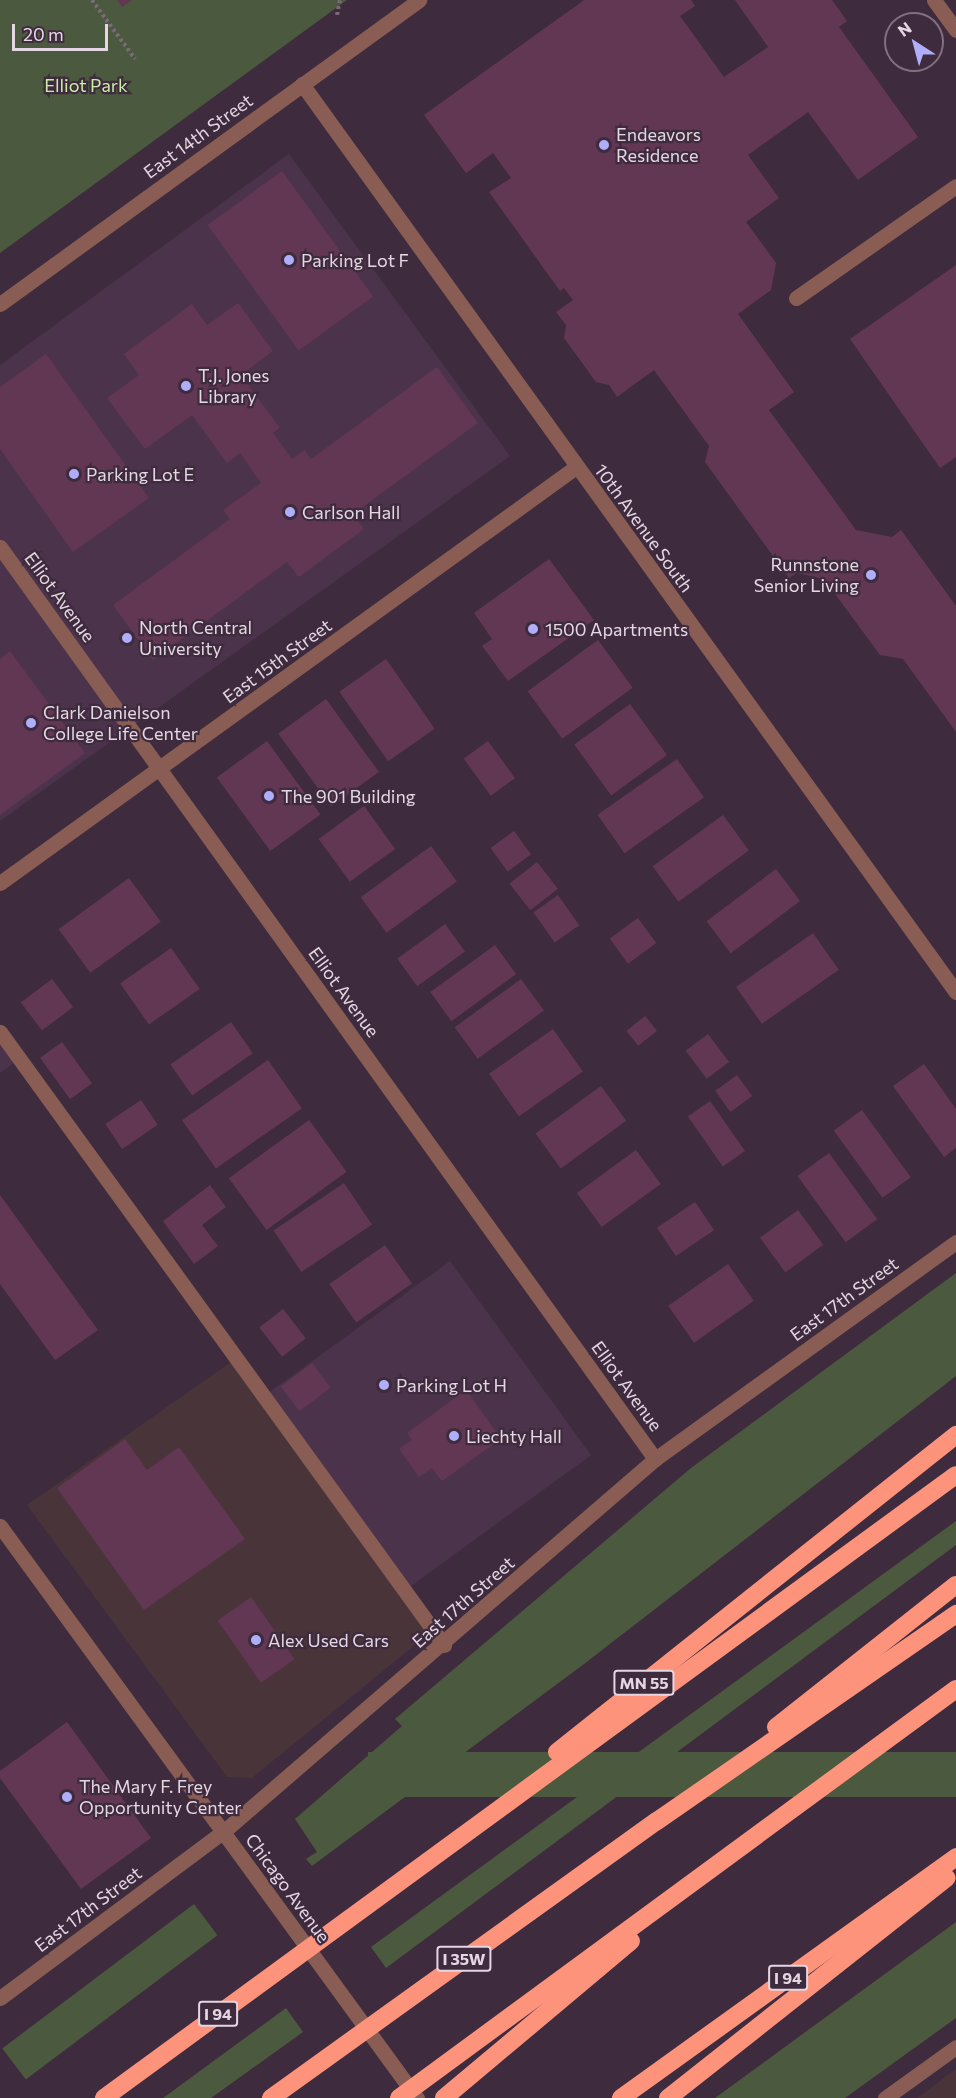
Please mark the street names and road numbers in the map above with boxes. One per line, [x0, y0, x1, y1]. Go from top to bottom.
street label: East 14th Street [139, 89, 257, 183]
street label: 10th Avenue South [590, 460, 698, 596]
street label: Elliot Avenue [20, 548, 100, 646]
street label: East 15th Street [218, 614, 336, 708]
street label: Elliot Avenue [304, 943, 384, 1041]
street label: East 17th Street [786, 1253, 902, 1345]
street label: Elliot Avenue [587, 1337, 667, 1435]
street label: East 17th Street [408, 1552, 518, 1652]
road number: MN 55 [612, 1670, 676, 1696]
street label: Chicago Avenue [241, 1829, 335, 1947]
street label: East 17th Street [30, 1862, 146, 1956]
road number: I 35W [436, 1946, 492, 1972]
road number: I 94 [767, 1965, 809, 1991]
road number: I 94 [197, 2001, 239, 2027]

